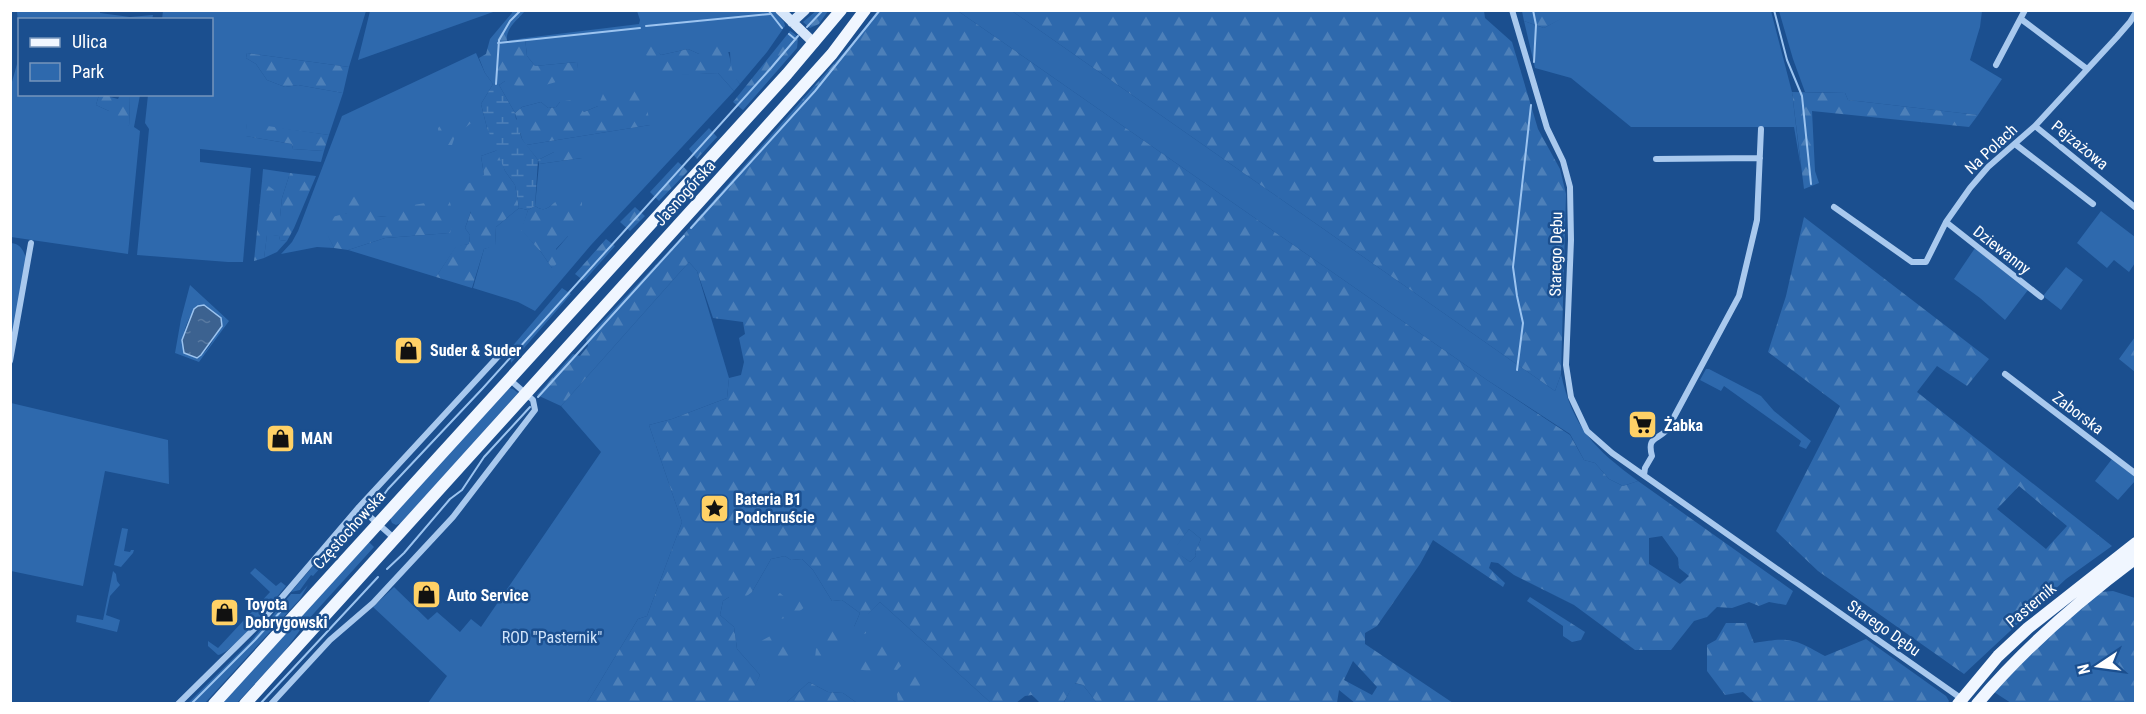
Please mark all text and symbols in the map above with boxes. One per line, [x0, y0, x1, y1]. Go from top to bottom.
legend [18, 18, 213, 96]
text: Ulica [72, 31, 107, 52]
text: Park [72, 61, 104, 82]
street label: Pejzażowa [2048, 116, 2112, 174]
street label: Na Polach [1961, 120, 2021, 178]
street label: Jasnogórska [651, 156, 719, 230]
street label: Starego Dębu [1546, 211, 1566, 297]
street label: Dziewanny [1970, 222, 2035, 278]
shop icon: Suder & Suder [393, 334, 425, 366]
place label: Suder & Suder [430, 341, 521, 360]
street label: Zaborska [2049, 388, 2107, 438]
supermarket icon: Żabka [1627, 409, 1659, 441]
place label: Żabka [1664, 416, 1704, 435]
shop icon: MAN [264, 422, 296, 454]
place label: MAN [301, 429, 333, 448]
street label: Częstochowska [309, 487, 389, 573]
place label: Bateria B1 Podchruście [735, 490, 815, 527]
place icon: Bateria B1 Podchruście [698, 492, 730, 524]
street label: Pasternik [2002, 578, 2060, 631]
shop icon: Auto Service [410, 579, 442, 611]
place label: Auto Service [447, 586, 529, 605]
place label: Toyota Dobrygowski [245, 595, 327, 632]
street label: Starego Dębu [1844, 596, 1924, 660]
shop icon: Toyota Dobrygowski [208, 597, 240, 629]
park label: ROD "Pasternik" [502, 628, 602, 647]
north arrow [2068, 636, 2128, 696]
text: N [2074, 662, 2094, 676]

